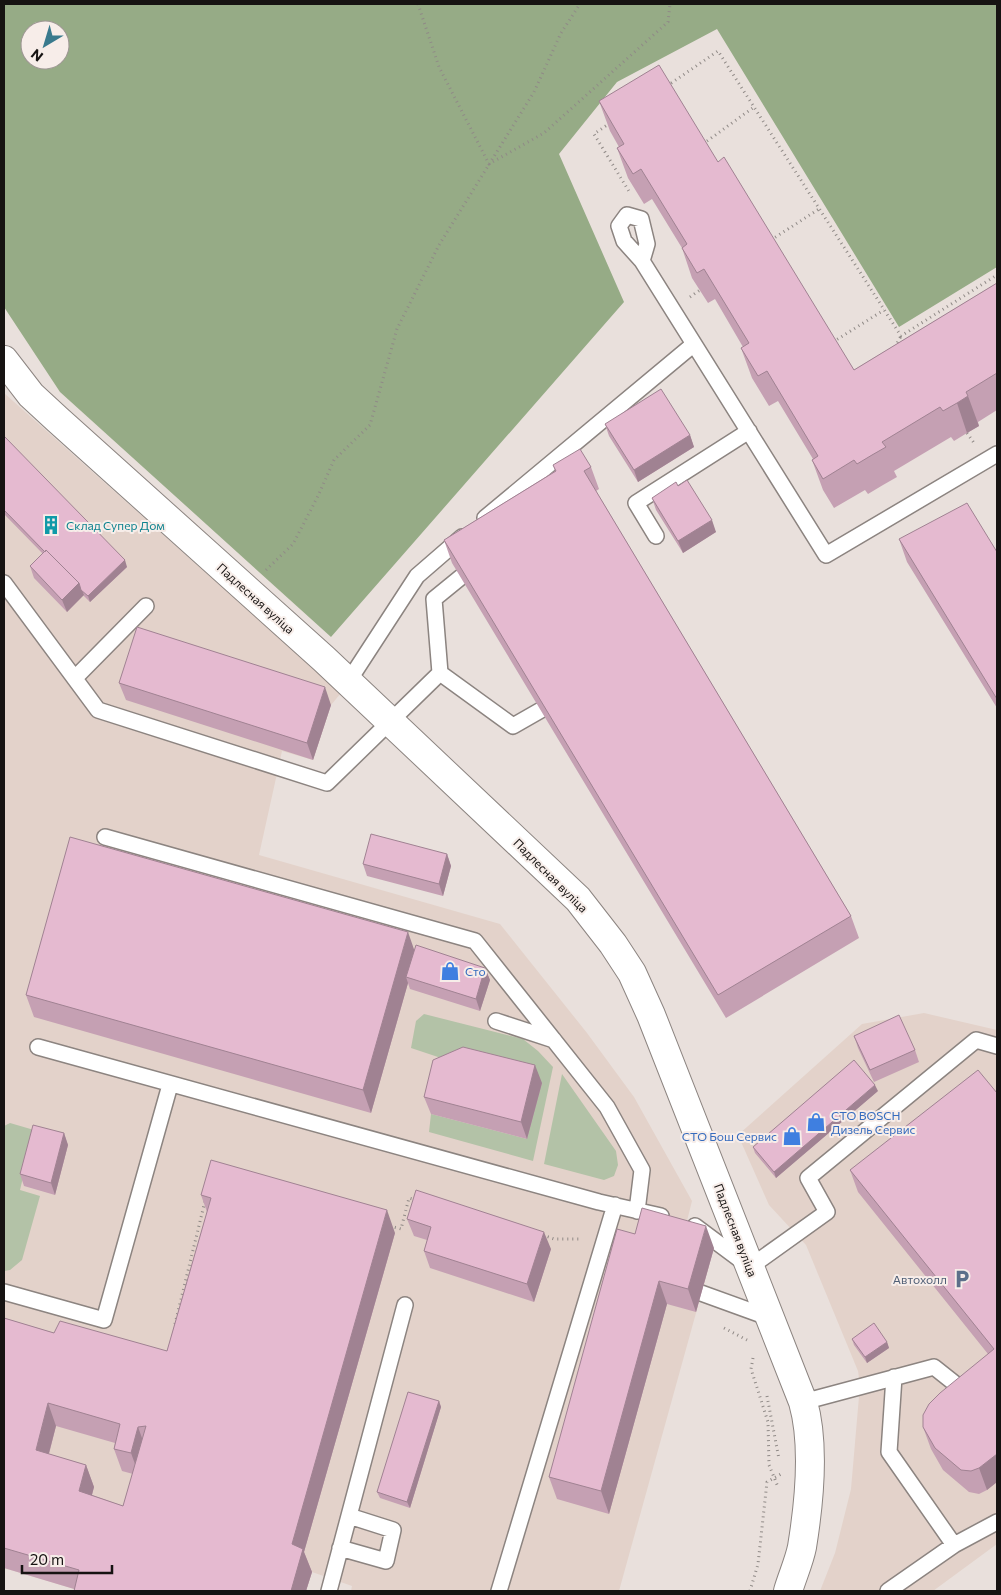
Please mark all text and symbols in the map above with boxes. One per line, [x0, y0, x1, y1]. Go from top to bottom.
north arrow [20, 20, 70, 70]
text: N [27, 46, 46, 66]
building icon: Склад Супер Дом [40, 514, 62, 536]
place label: Склад Супер Дом [66, 518, 165, 532]
street label: Падлесная вуліца [215, 560, 297, 636]
street label: Падлесная вуліца [511, 835, 591, 915]
shop icon: Сто [439, 960, 461, 982]
place label: Сто [465, 964, 486, 978]
place label: СТО BOSCH Дизель Сервис [831, 1108, 916, 1136]
shop icon: СТО BOSCH Дизель Сервис [805, 1111, 827, 1133]
shop icon: СТО Бош Сервис [781, 1125, 803, 1147]
place label: СТО Бош Сервис [682, 1129, 777, 1143]
street label: Падлесная вуліца [712, 1181, 760, 1279]
parking icon: Автохолл [951, 1268, 973, 1290]
place label: Автохолл [893, 1272, 947, 1286]
scale bar [22, 1542, 112, 1574]
text: 20 m [30, 1550, 64, 1568]

